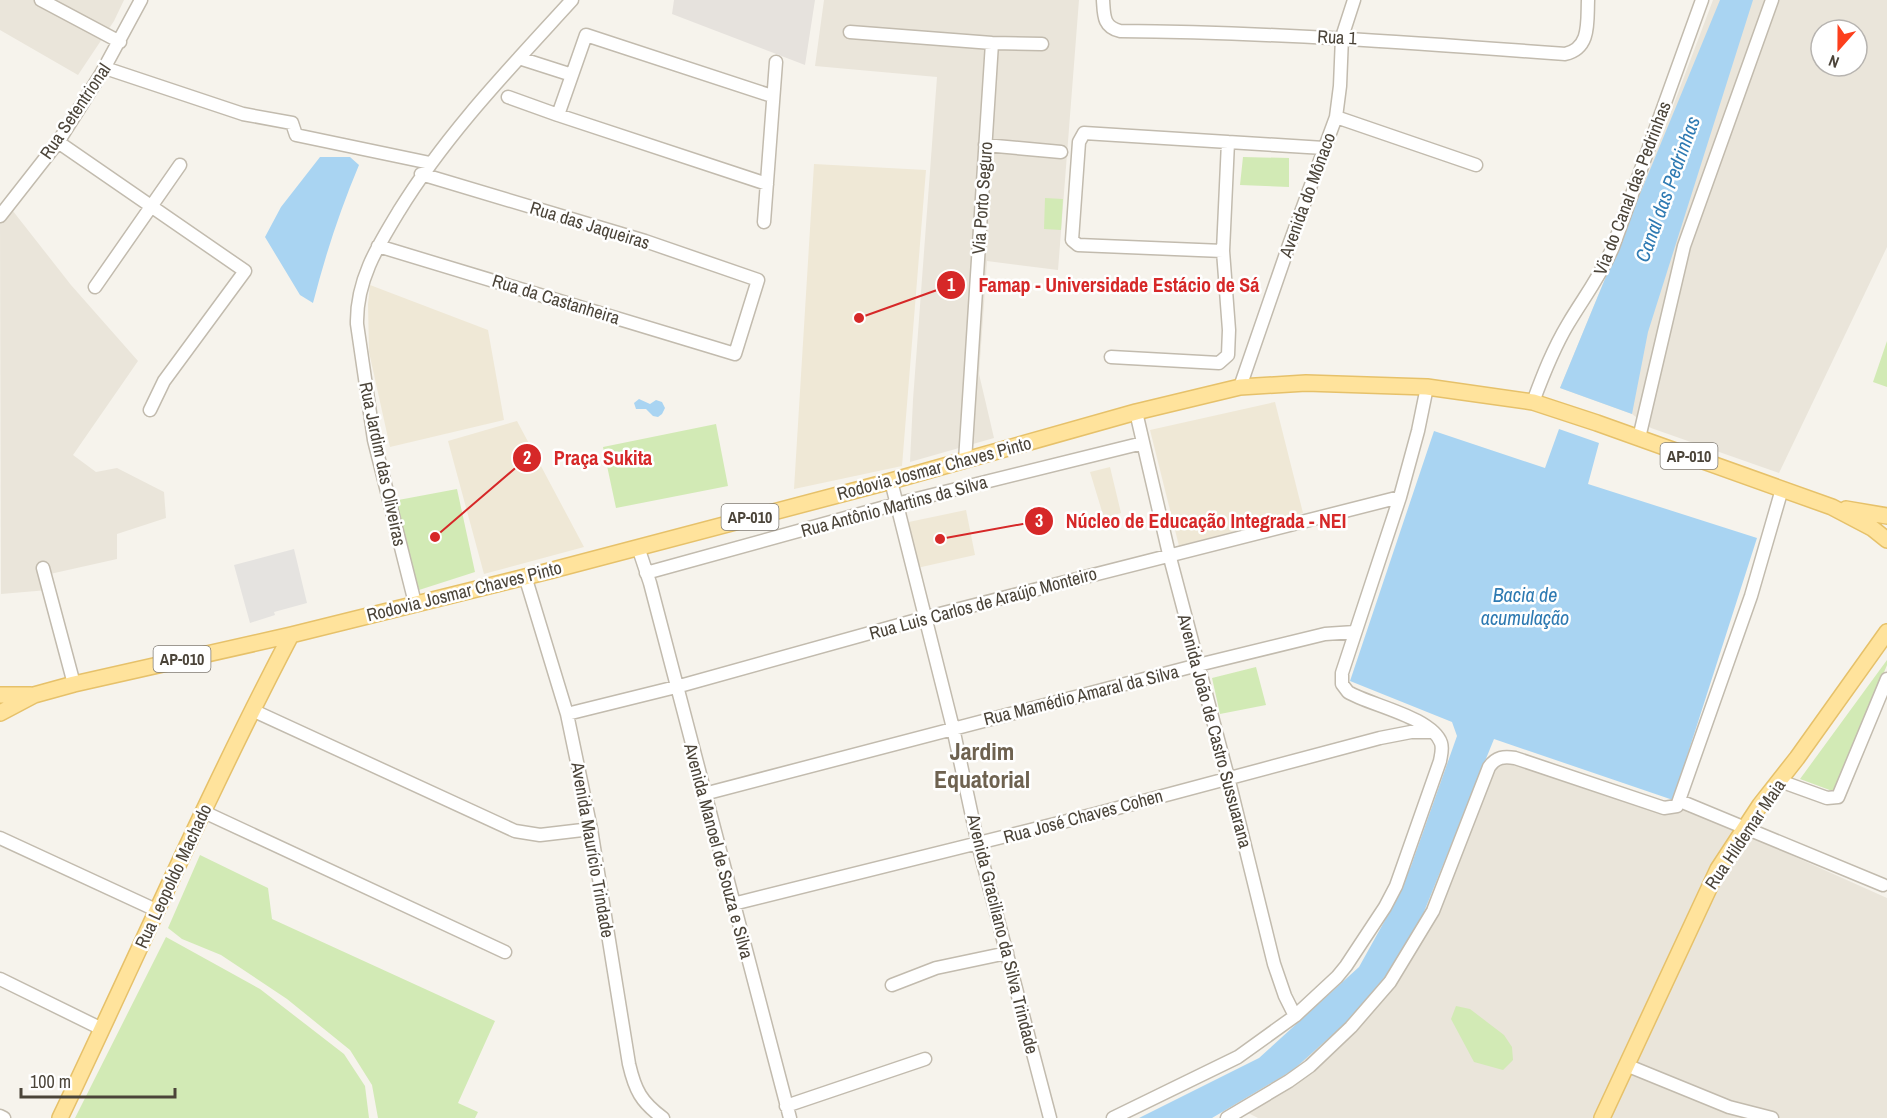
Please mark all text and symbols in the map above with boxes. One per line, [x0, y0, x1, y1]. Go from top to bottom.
north arrow [1809, 18, 1869, 78]
street label: Rua 1 [1317, 23, 1358, 51]
text: N [1825, 50, 1842, 74]
street label: Rua Setentrional [34, 58, 116, 164]
street label: Via do Canal das Pedrinhas [1589, 98, 1675, 278]
water label: Canal das Pedrinhas [1630, 113, 1704, 265]
street label: Avenida do Mônaco [1273, 129, 1341, 262]
street label: Via Porto Seguro [966, 141, 998, 255]
street label: Rua das Jaqueiras [527, 195, 653, 255]
callout: Famap - Universidade Estácio de Sá [936, 266, 1271, 304]
street label: Rua da Castanheira [489, 268, 623, 330]
text: Famap - Universidade Estácio de Sá [979, 271, 1259, 298]
text: 1 [947, 272, 956, 297]
street label: Rua Jardim das Oliveiras [353, 380, 413, 548]
street label: Rodovia Josmar Chaves Pinto [834, 430, 1034, 506]
callout: Praça Sukita [512, 439, 664, 477]
road number: AP-010 [1660, 443, 1718, 469]
text: Praça Sukita [554, 444, 652, 471]
text: 2 [523, 445, 531, 470]
street label: Rua Antônio Martins da Silva [798, 469, 990, 543]
callout: Núcleo de Educação Integrada - NEI [1024, 502, 1358, 540]
road number: AP-010 [722, 504, 778, 530]
text: Núcleo de Educação Integrada - NEI [1066, 507, 1346, 534]
text: 3 [1035, 508, 1043, 533]
street label: Rodovia Josmar Chaves Pinto [364, 555, 564, 627]
street label: Rua Luis Carlos de Araújo Monteiro [866, 561, 1100, 645]
water label: Bacia de acumulação [1481, 581, 1569, 631]
street label: Avenida João de Castro Sussuarana [1171, 610, 1258, 851]
road number: AP-010 [154, 646, 210, 672]
street label: Rua Mamédio Amaral da Silva [981, 659, 1181, 731]
district label: Jardim Equatorial [934, 735, 1030, 795]
street label: Avenida Manoel de Souza e Silva [678, 740, 760, 962]
street label: Avenida Maurício Trindade [565, 759, 621, 940]
street label: Rua Hildemar Maia [1699, 774, 1791, 894]
street label: Rua José Chaves Cohen [1001, 783, 1165, 849]
street label: Rua Leopoldo Machado [129, 800, 217, 952]
street label: Avenida Graciliano da Silva Trindade [961, 811, 1045, 1056]
scale bar [21, 1061, 176, 1099]
text: 100 m [30, 1069, 71, 1094]

